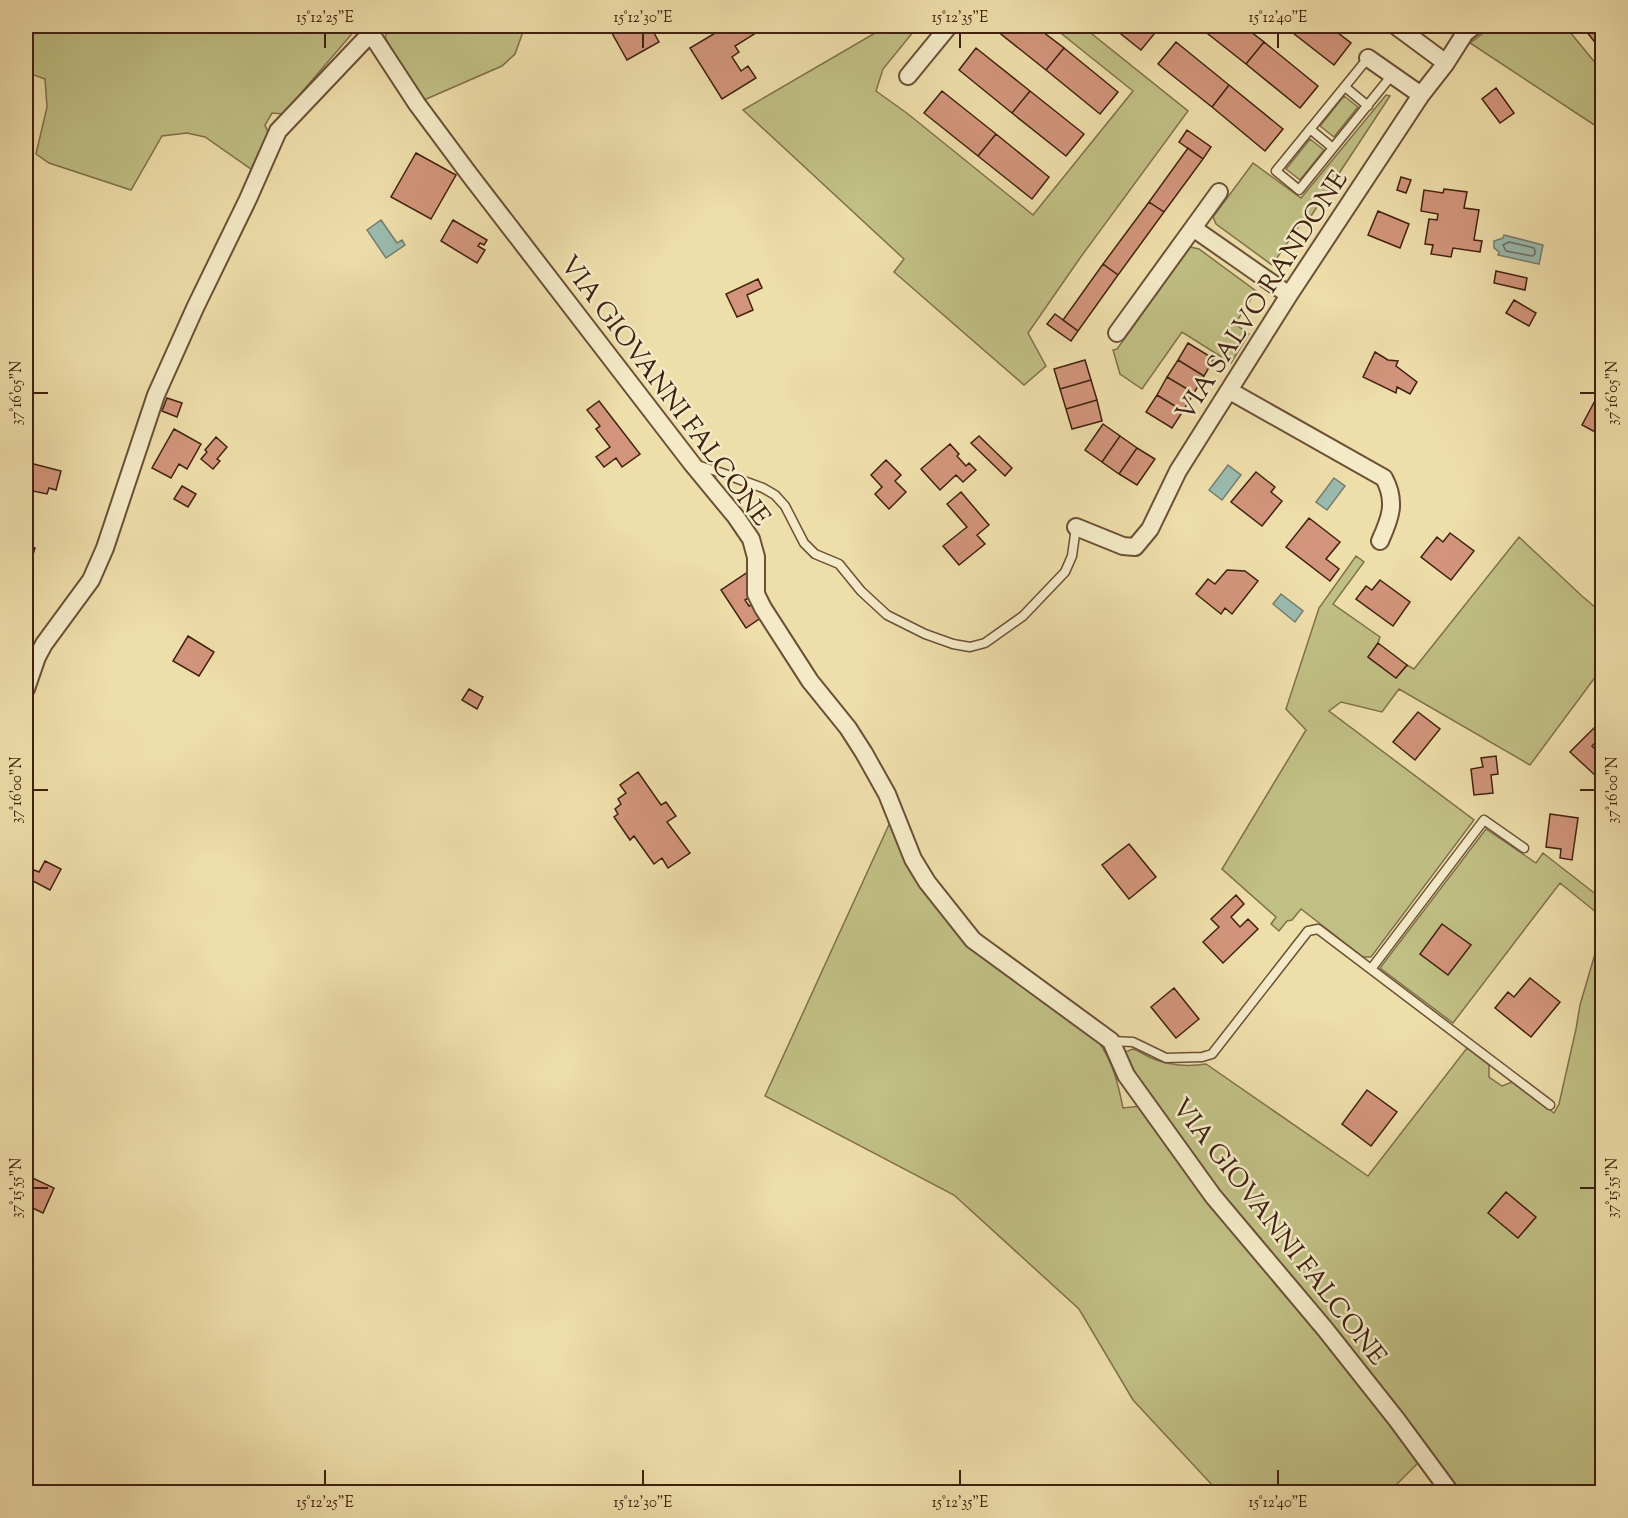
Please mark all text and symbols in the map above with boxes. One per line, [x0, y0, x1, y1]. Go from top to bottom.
text: 15°12'25"E [296, 8, 354, 29]
text: 15°12'30"E [614, 8, 672, 29]
text: 15°12'35"E [932, 8, 988, 29]
text: 15°12'40"E [1249, 8, 1307, 29]
street label: VIA SALVO RANDONE [1168, 164, 1358, 429]
street label: VIA GIOVANNI FALCONE [550, 248, 778, 535]
text: 37°16'05"N [7, 361, 28, 425]
text: 37°16'05"N [1603, 361, 1624, 425]
text: 37°16'00"N [7, 757, 28, 823]
text: 37°16'00"N [1603, 757, 1624, 823]
street label: VIA GIOVANNI FALCONE [1162, 1091, 1394, 1374]
text: 37°15'55"N [7, 1158, 28, 1218]
text: 37°15'55"N [1603, 1158, 1624, 1218]
text: 15°12'25"E [296, 1493, 354, 1514]
text: 15°12'30"E [614, 1493, 672, 1514]
text: 15°12'35"E [932, 1493, 988, 1514]
text: 15°12'40"E [1249, 1493, 1307, 1514]

